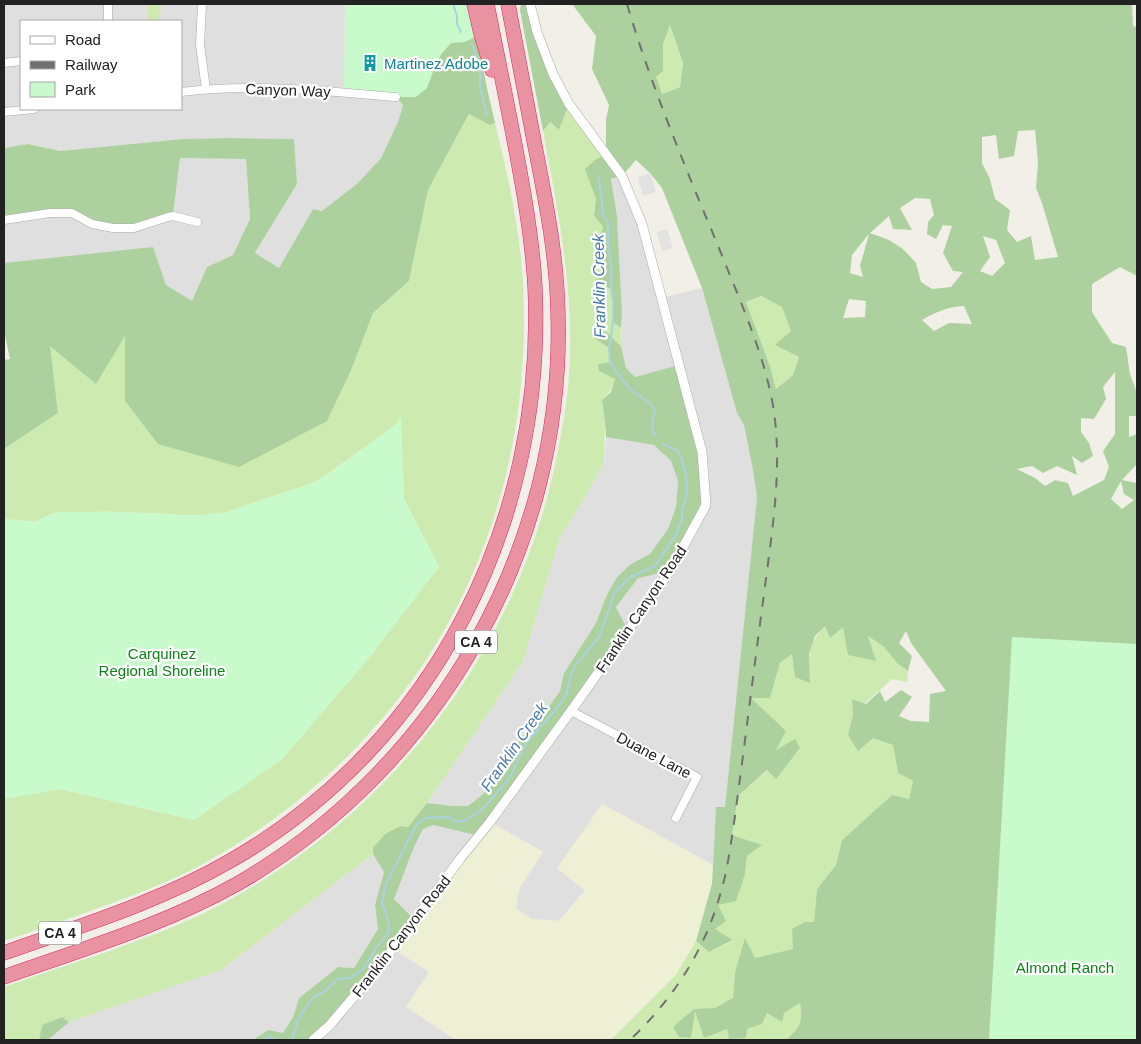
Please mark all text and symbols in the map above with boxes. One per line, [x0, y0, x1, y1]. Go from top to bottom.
legend [20, 20, 182, 110]
text: Road [65, 31, 101, 48]
building icon: Martinez Adobe [360, 53, 380, 73]
place label: Martinez Adobe [384, 55, 488, 72]
text: Railway [65, 56, 118, 73]
street label: Canyon Way [245, 80, 331, 100]
text: Park [65, 81, 96, 98]
water label: Franklin Creek [590, 233, 608, 338]
street label: Franklin Canyon Road [592, 542, 690, 676]
road number: CA 4 [455, 630, 497, 654]
park label: Carquinez Regional Shoreline [99, 645, 225, 679]
water label: Franklin Creek [477, 699, 551, 794]
street label: Duane Lane [614, 728, 694, 782]
street label: Franklin Canyon Road [348, 872, 454, 1000]
road number: CA 4 [39, 921, 81, 944]
park label: Almond Ranch [1016, 959, 1114, 976]

